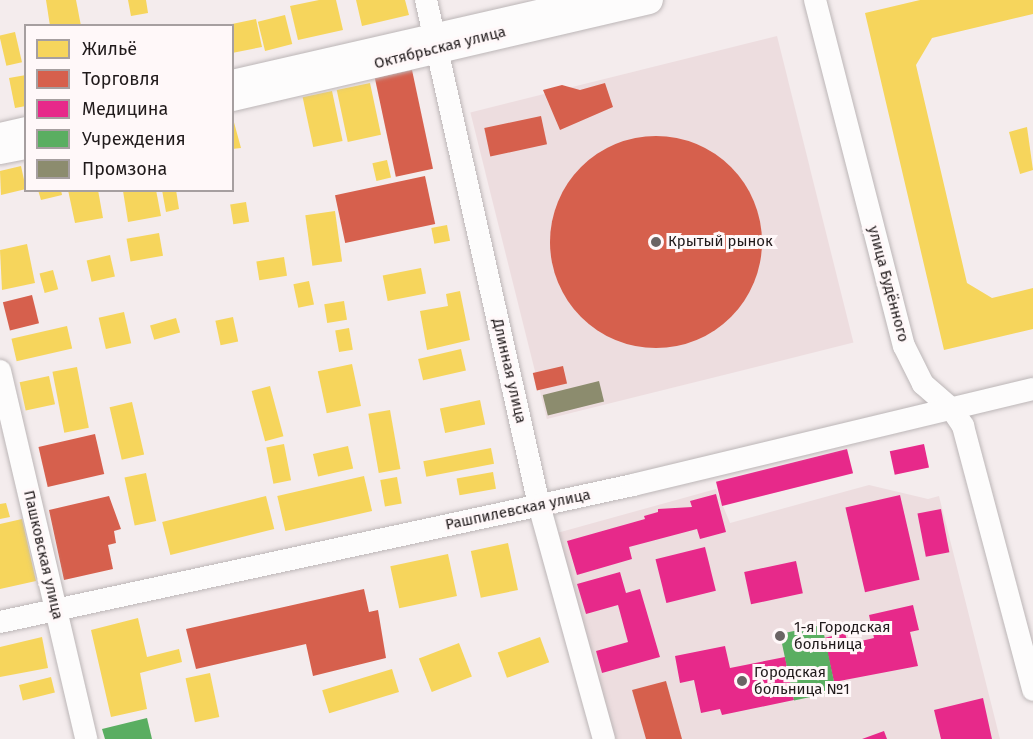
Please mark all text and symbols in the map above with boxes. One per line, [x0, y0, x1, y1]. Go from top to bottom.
street label: Октябрьская улица [372, 23, 508, 73]
legend [24, 24, 234, 192]
text: Жильё [82, 38, 137, 60]
text: Торговля [82, 68, 160, 90]
text: Медицина [82, 98, 168, 120]
text: Учреждения [82, 128, 186, 150]
text: Промзона [82, 158, 167, 180]
street label: улица Будённого [864, 224, 912, 344]
place label: Крытый рынок [668, 233, 773, 251]
marker: Крытый рынок [649, 235, 663, 249]
street label: Длинная улица [488, 317, 530, 425]
street label: Рашпилевская улица [444, 486, 592, 534]
street label: Пашковская улица [19, 489, 67, 621]
place label: 1-я Городская больница [794, 618, 890, 653]
marker: 1-я Городская больница [771, 627, 789, 645]
place label: Городская больница №1 [754, 663, 850, 698]
marker: Городская больница №1 [735, 674, 749, 688]

